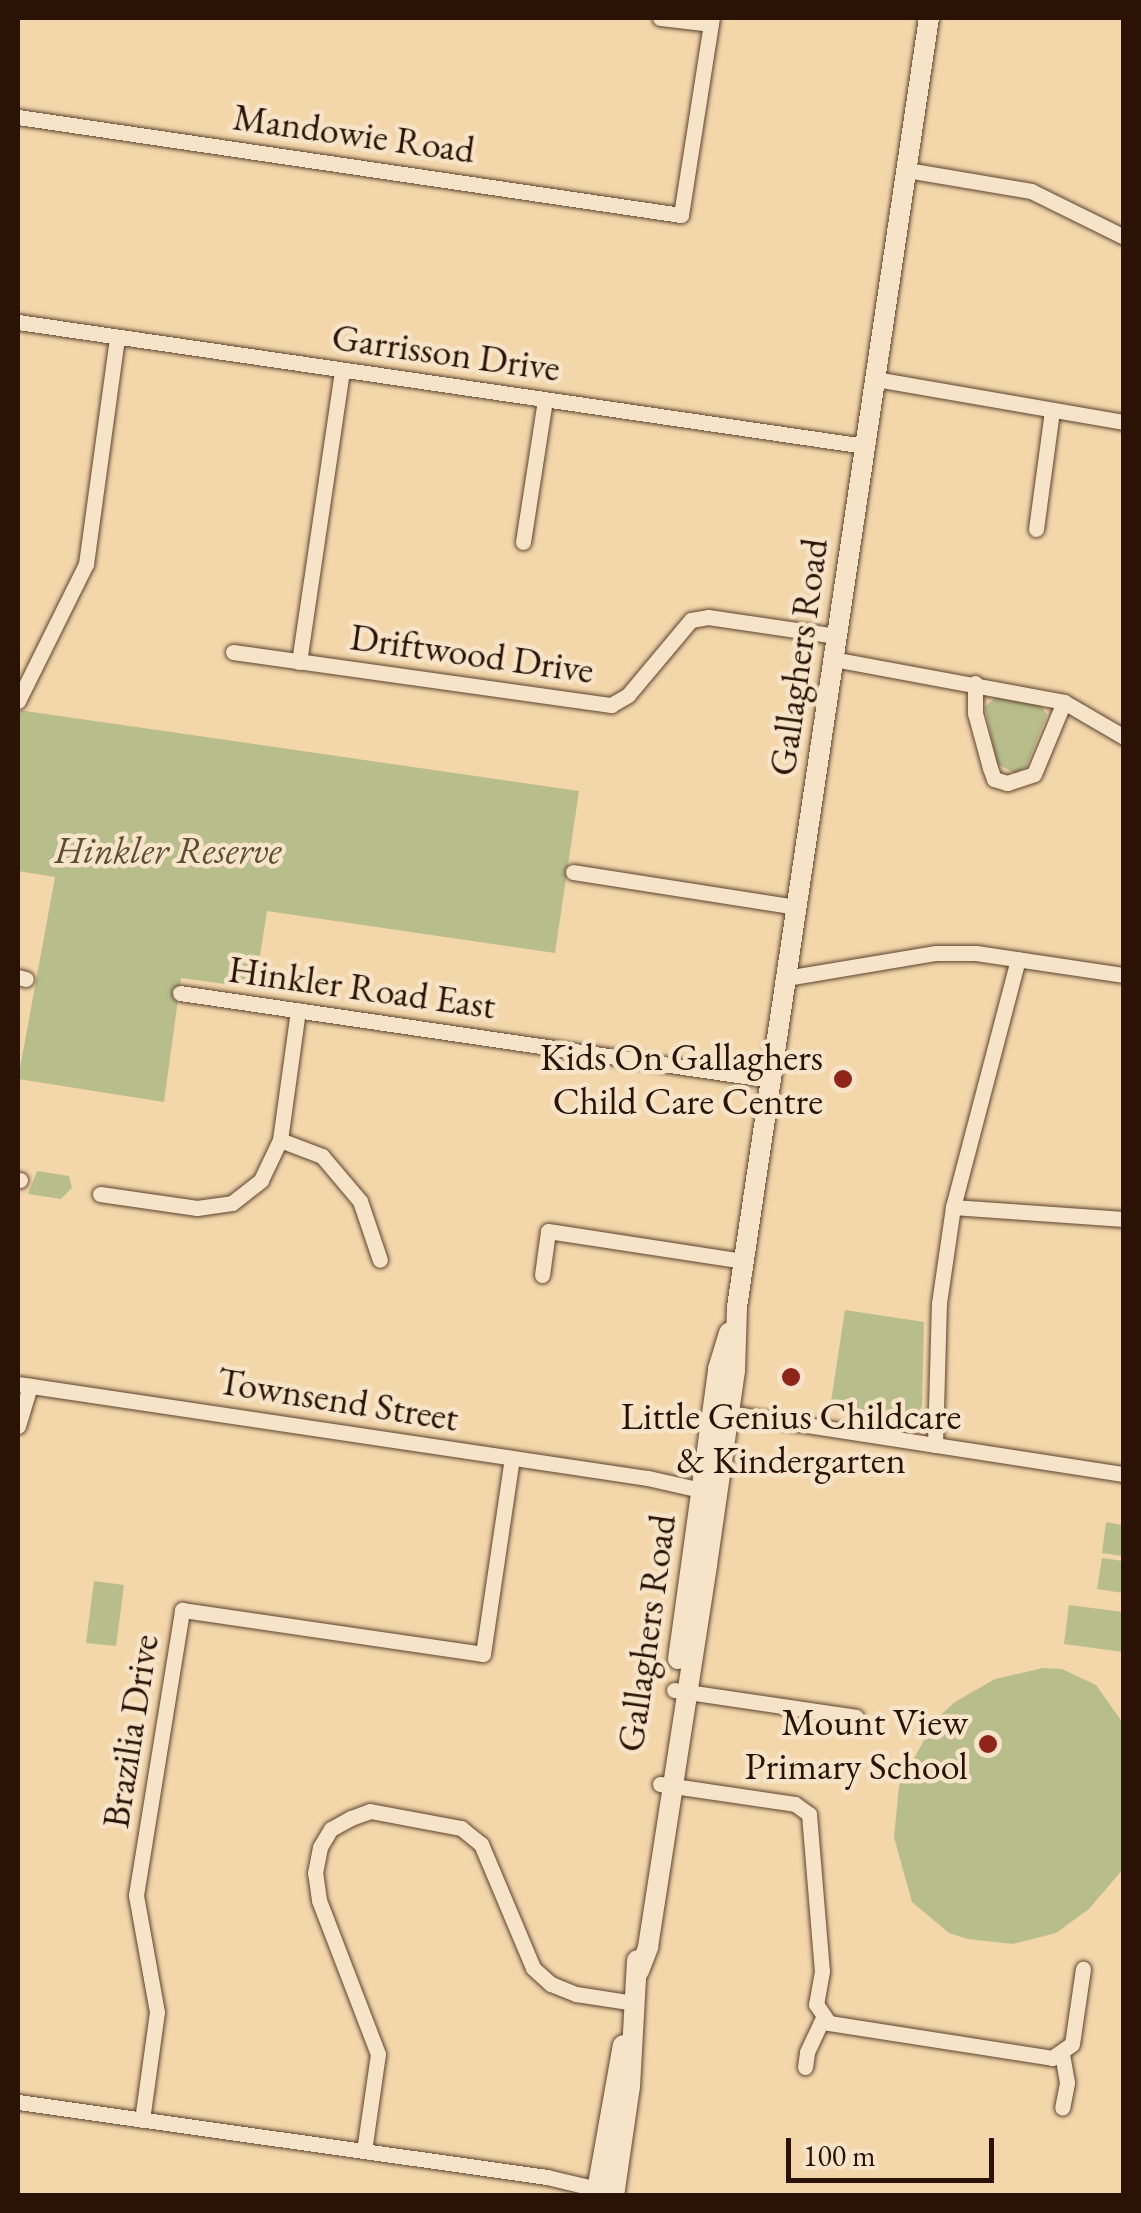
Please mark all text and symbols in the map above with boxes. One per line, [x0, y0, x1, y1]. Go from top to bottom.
street label: Mandowie Road [230, 93, 478, 173]
street label: Garrisson Drive [329, 313, 563, 391]
street label: Gallaghers Road [759, 535, 837, 779]
street label: Driftwood Drive [347, 613, 597, 693]
park label: Hinkler Reserve [55, 827, 281, 873]
street label: Hinkler Road East [226, 946, 498, 1028]
place label: Kids On Gallaghers Child Care Centre [540, 1034, 823, 1124]
marker: Kids On Gallaghers Child Care Centre [832, 1068, 854, 1090]
street label: Townsend Street [214, 1357, 462, 1441]
marker: Little Genius Childcare & Kindergarten [780, 1366, 802, 1388]
place label: Little Genius Childcare & Kindergarten [621, 1393, 961, 1482]
street label: Gallaghers Road [607, 1511, 685, 1755]
street label: Brazilia Drive [92, 1631, 168, 1831]
place label: Mount View Primary School [744, 1699, 968, 1788]
marker: Mount View Primary School [977, 1733, 999, 1755]
scale bar [791, 2118, 998, 2180]
text: 100 m [803, 2136, 876, 2175]

